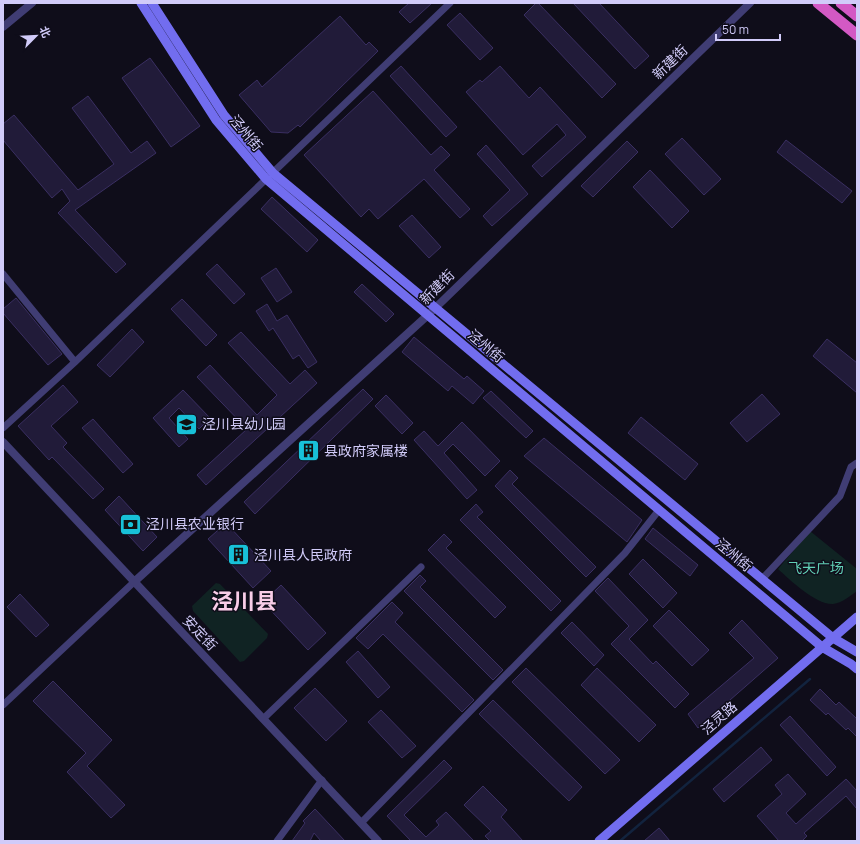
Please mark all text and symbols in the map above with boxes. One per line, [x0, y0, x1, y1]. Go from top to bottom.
north arrow [16, 16, 56, 56]
scale bar [716, 16, 780, 42]
text: 50 m [722, 21, 749, 38]
text: 北 [37, 24, 55, 40]
street label: 新建街 [648, 40, 691, 83]
street label: 泾州街 [226, 110, 267, 155]
street label: 新建街 [415, 265, 458, 308]
street label: 泾州街 [464, 325, 509, 366]
school or university icon: 泾川县幼儿园 [173, 411, 199, 437]
place label: 泾川县幼儿园 [202, 414, 286, 433]
building icon: 县政府家属楼 [296, 438, 322, 464]
place label: 县政府家属楼 [324, 441, 408, 460]
bank icon: 泾川县农业银行 [118, 511, 144, 537]
place label: 泾川县农业银行 [146, 514, 244, 533]
street label: 泾州街 [712, 534, 757, 575]
building icon: 泾川县人民政府 [226, 542, 252, 568]
place label: 泾川县人民政府 [254, 545, 352, 564]
park label: 飞天广场 [788, 558, 844, 577]
district label: 泾川县 [211, 586, 277, 616]
street label: 安定街 [179, 611, 222, 654]
street label: 泾灵路 [697, 697, 741, 739]

